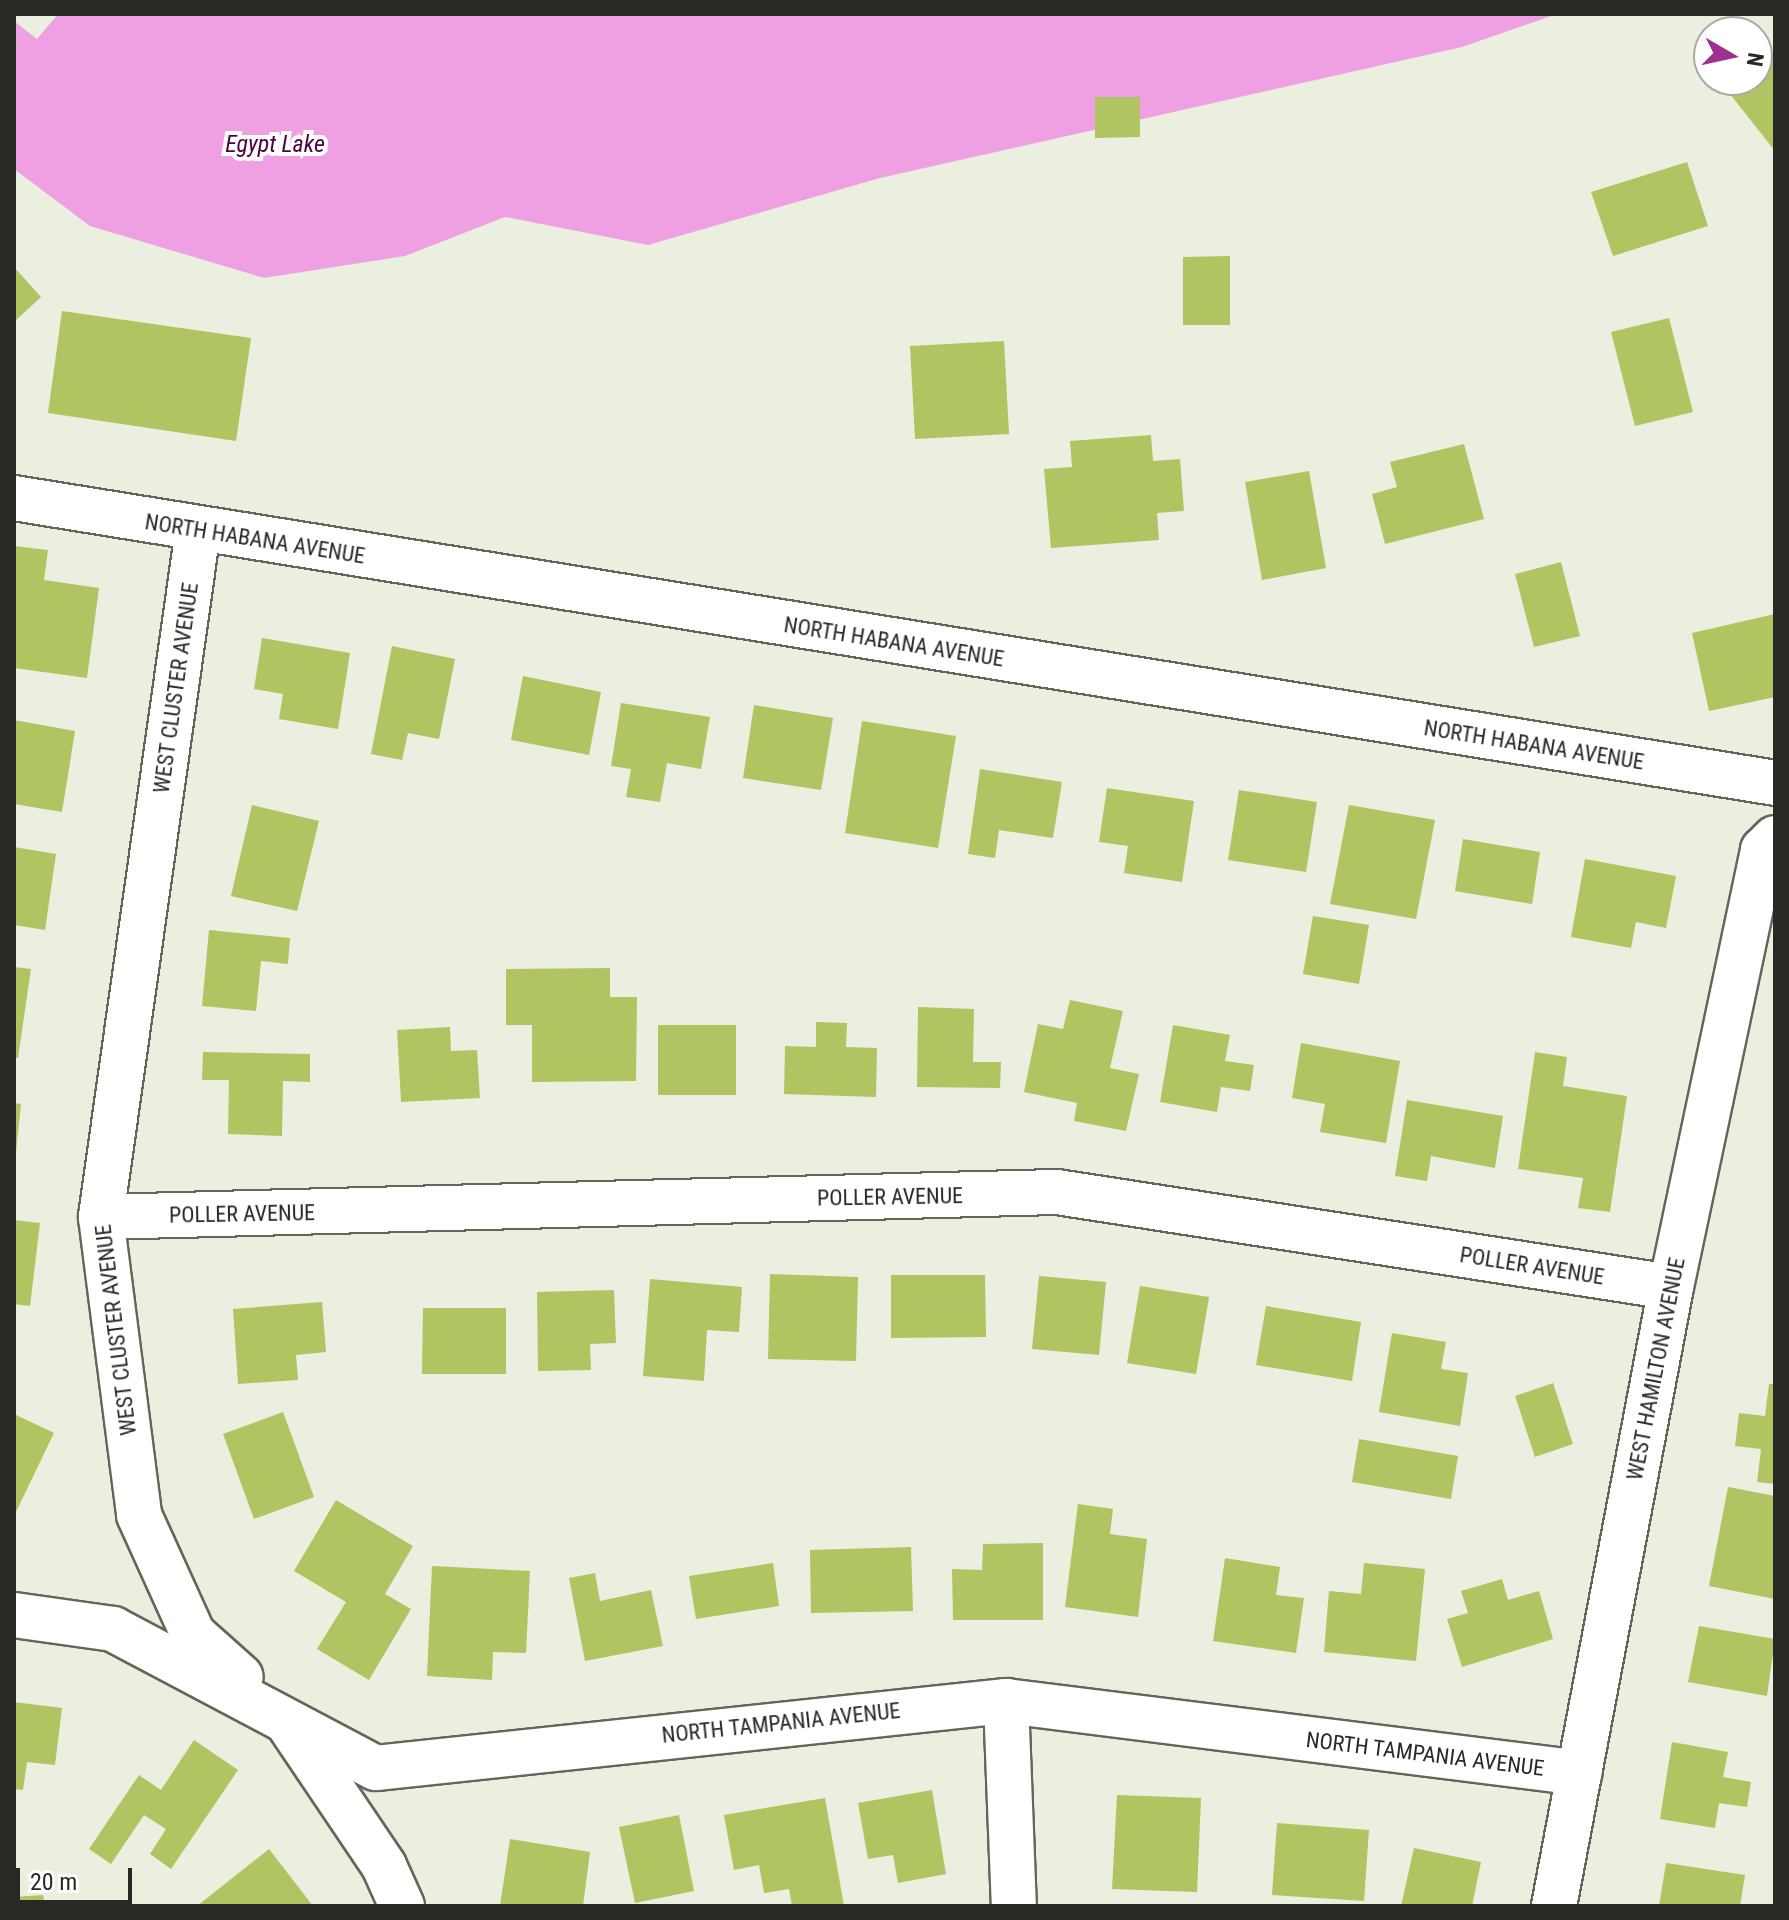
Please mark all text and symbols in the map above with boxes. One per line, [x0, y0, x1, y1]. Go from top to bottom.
north arrow [1693, 16, 1773, 96]
text: N [1742, 51, 1769, 68]
water label: Egypt Lake [225, 131, 325, 159]
street label: NORTH HABANA AVENUE [143, 509, 367, 569]
street label: WEST CLUSTER AVENUE [148, 581, 204, 795]
street label: NORTH HABANA AVENUE [782, 612, 1006, 672]
street label: NORTH HABANA AVENUE [1422, 715, 1646, 775]
street label: POLLER AVENUE [817, 1183, 963, 1211]
street label: POLLER AVENUE [169, 1200, 315, 1228]
street label: WEST CLUSTER AVENUE [90, 1223, 142, 1437]
street label: POLLER AVENUE [1458, 1242, 1606, 1290]
street label: WEST HAMILTON AVENUE [1621, 1255, 1691, 1483]
street label: NORTH TAMPANIA AVENUE [660, 1697, 902, 1749]
street label: NORTH TAMPANIA AVENUE [1304, 1726, 1546, 1782]
scale bar [20, 1852, 136, 1902]
text: 20 m [30, 1868, 77, 1896]

